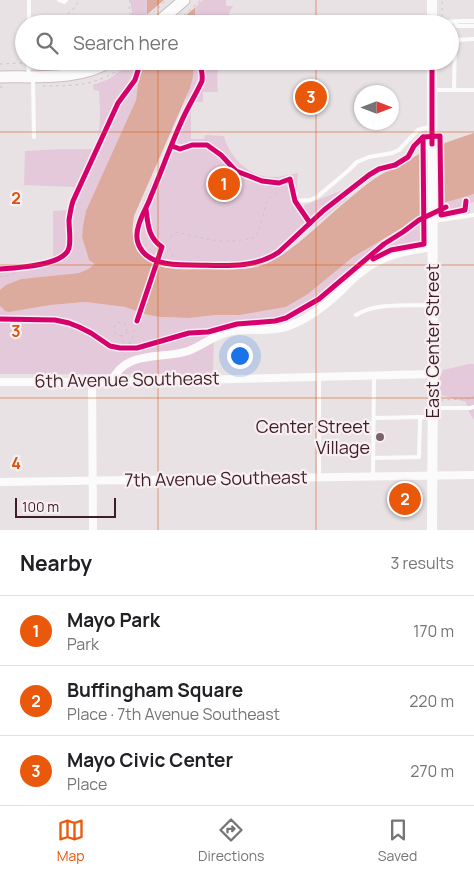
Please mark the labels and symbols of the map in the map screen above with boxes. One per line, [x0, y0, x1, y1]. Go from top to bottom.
pin: 3 [295, 78, 327, 116]
north arrow [354, 85, 399, 130]
pin: 1 [208, 165, 240, 203]
text: 2 [11, 187, 21, 209]
street label: East Center Street [420, 264, 444, 418]
text: 3 [11, 320, 21, 342]
your location [227, 343, 253, 369]
street label: 6th Avenue Southeast [34, 365, 220, 393]
place label: Center Street Village [256, 414, 370, 459]
marker: Center Street Village [374, 431, 386, 443]
text: 4 [11, 452, 21, 474]
street label: 7th Avenue Southeast [124, 464, 308, 492]
pin: 2 [389, 480, 421, 518]
scale bar [15, 495, 116, 518]

